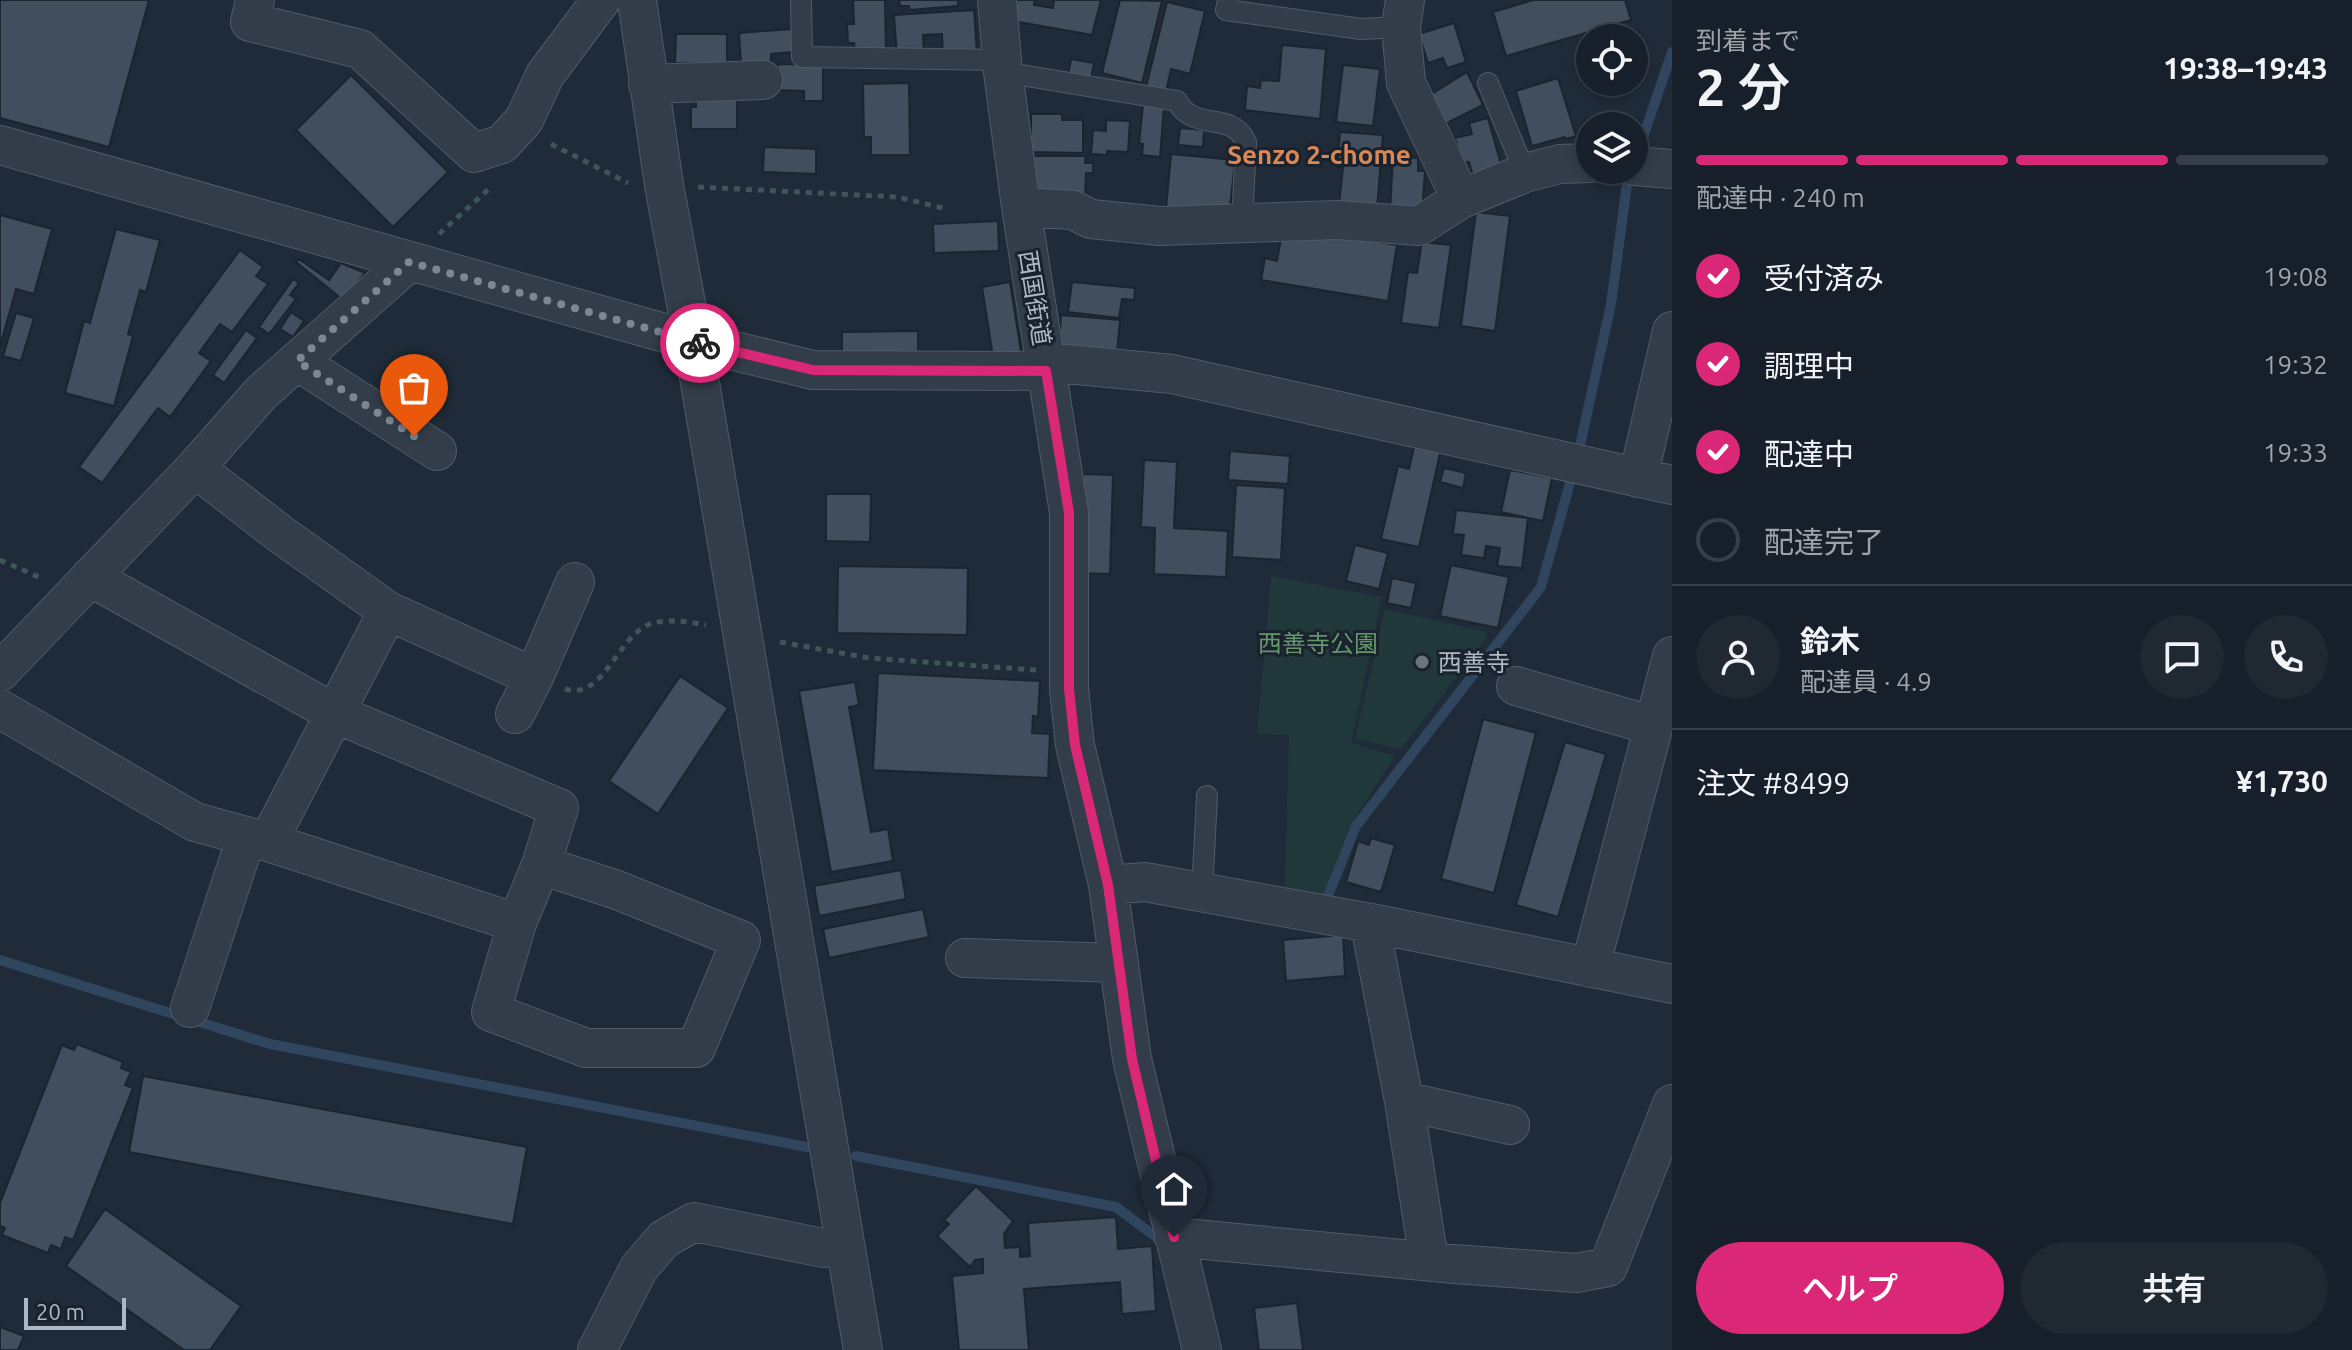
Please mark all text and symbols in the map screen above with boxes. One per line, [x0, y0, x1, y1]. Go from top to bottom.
map controls [1576, 24, 1648, 184]
button: locate [1576, 24, 1648, 96]
text: 到着まで [1696, 26, 1800, 55]
text: 19:38–19:43 [2163, 51, 2328, 85]
text: 2 分 [1696, 58, 1790, 116]
button: layers [1576, 112, 1648, 184]
district label: Senzo 2-chome [1227, 140, 1411, 169]
text: 配達中 · 240 m [1696, 183, 1865, 212]
street label: 西国街道 [1014, 248, 1056, 348]
icon: check [1696, 254, 1740, 298]
text: 受付済み [1764, 261, 1884, 295]
text: 19:08 [2263, 262, 2328, 291]
courier [660, 303, 740, 383]
icon: bike [678, 321, 722, 365]
icon: check [1696, 342, 1740, 386]
text: 調理中 [1764, 349, 1854, 383]
text: 19:32 [2263, 350, 2328, 379]
pin [380, 354, 448, 436]
icon: bag [392, 366, 436, 410]
icon: check [1696, 430, 1740, 474]
text: 配達中 [1764, 437, 1854, 471]
text: 19:33 [2263, 438, 2328, 467]
text: 配達完了 [1764, 525, 1884, 559]
button: person [1696, 615, 1780, 699]
button: chat [2140, 615, 2224, 699]
button: phone [2244, 615, 2328, 699]
text: 鈴木 [1800, 624, 1860, 658]
park label: 西善寺公園 [1258, 630, 1378, 657]
place label: 西善寺 [1438, 649, 1510, 676]
marker: 西善寺 [1413, 653, 1431, 671]
text: 配達員 · 4.9 [1800, 667, 1932, 696]
text: ¥1,730 [2236, 764, 2328, 798]
text: 注文 #8499 [1696, 766, 1850, 800]
pin [1140, 1155, 1208, 1237]
icon: home [1152, 1167, 1196, 1211]
button: ヘルプ [1696, 1242, 2004, 1334]
button: 共有 [2020, 1242, 2328, 1334]
scale bar [24, 1294, 126, 1330]
text: 20 m [36, 1299, 85, 1324]

